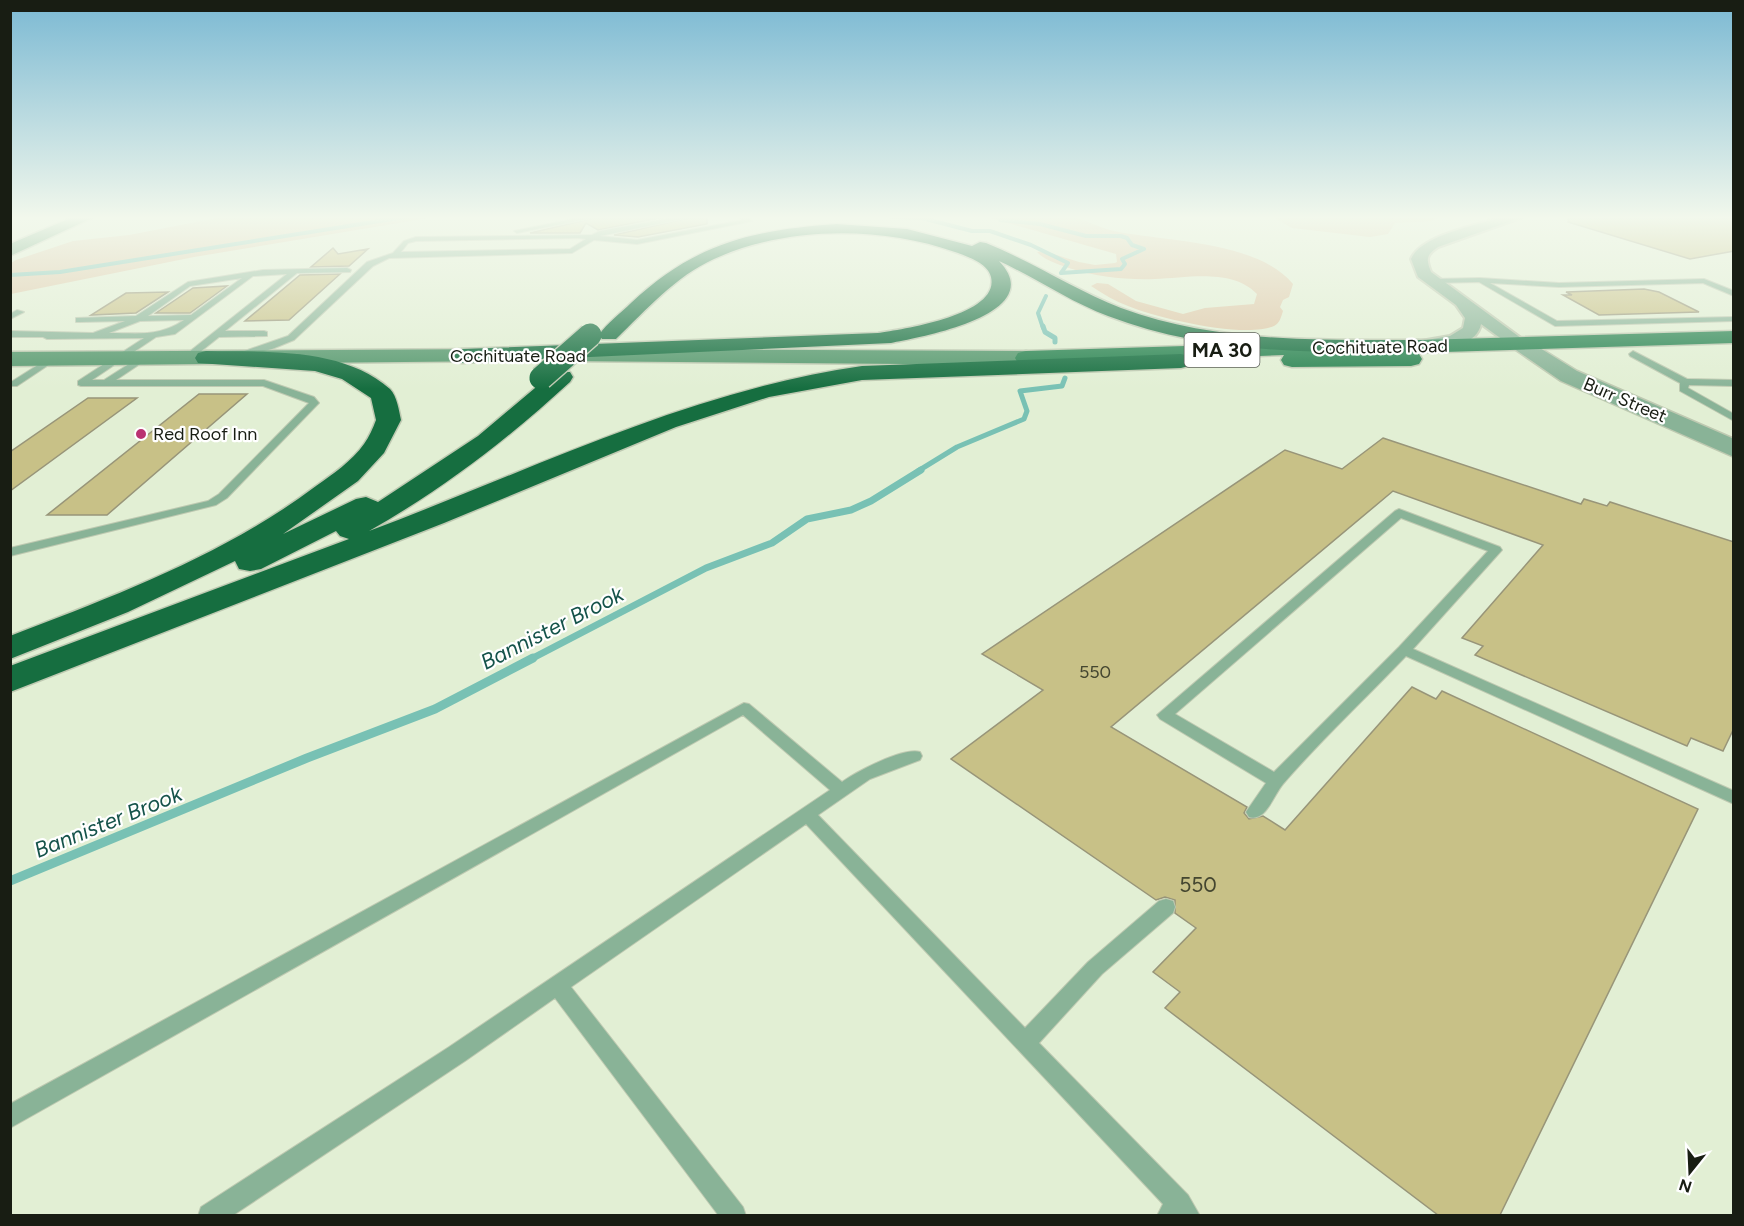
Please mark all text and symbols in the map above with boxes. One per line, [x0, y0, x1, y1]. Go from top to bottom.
road number: MA 30 [1184, 333, 1260, 367]
street label: Cochituate Road [1312, 335, 1448, 359]
street label: Cochituate Road [450, 345, 586, 367]
street label: Burr Street [1580, 373, 1670, 427]
place label: Red Roof Inn [153, 423, 257, 445]
marker: Red Roof Inn [134, 427, 148, 441]
water label: Bannister Brook [476, 580, 629, 676]
house number: 550 [1079, 661, 1111, 683]
water label: Bannister Brook [30, 780, 187, 864]
house number: 550 [1179, 872, 1217, 897]
north arrow [1660, 1142, 1720, 1202]
text: N [1677, 1175, 1694, 1197]

